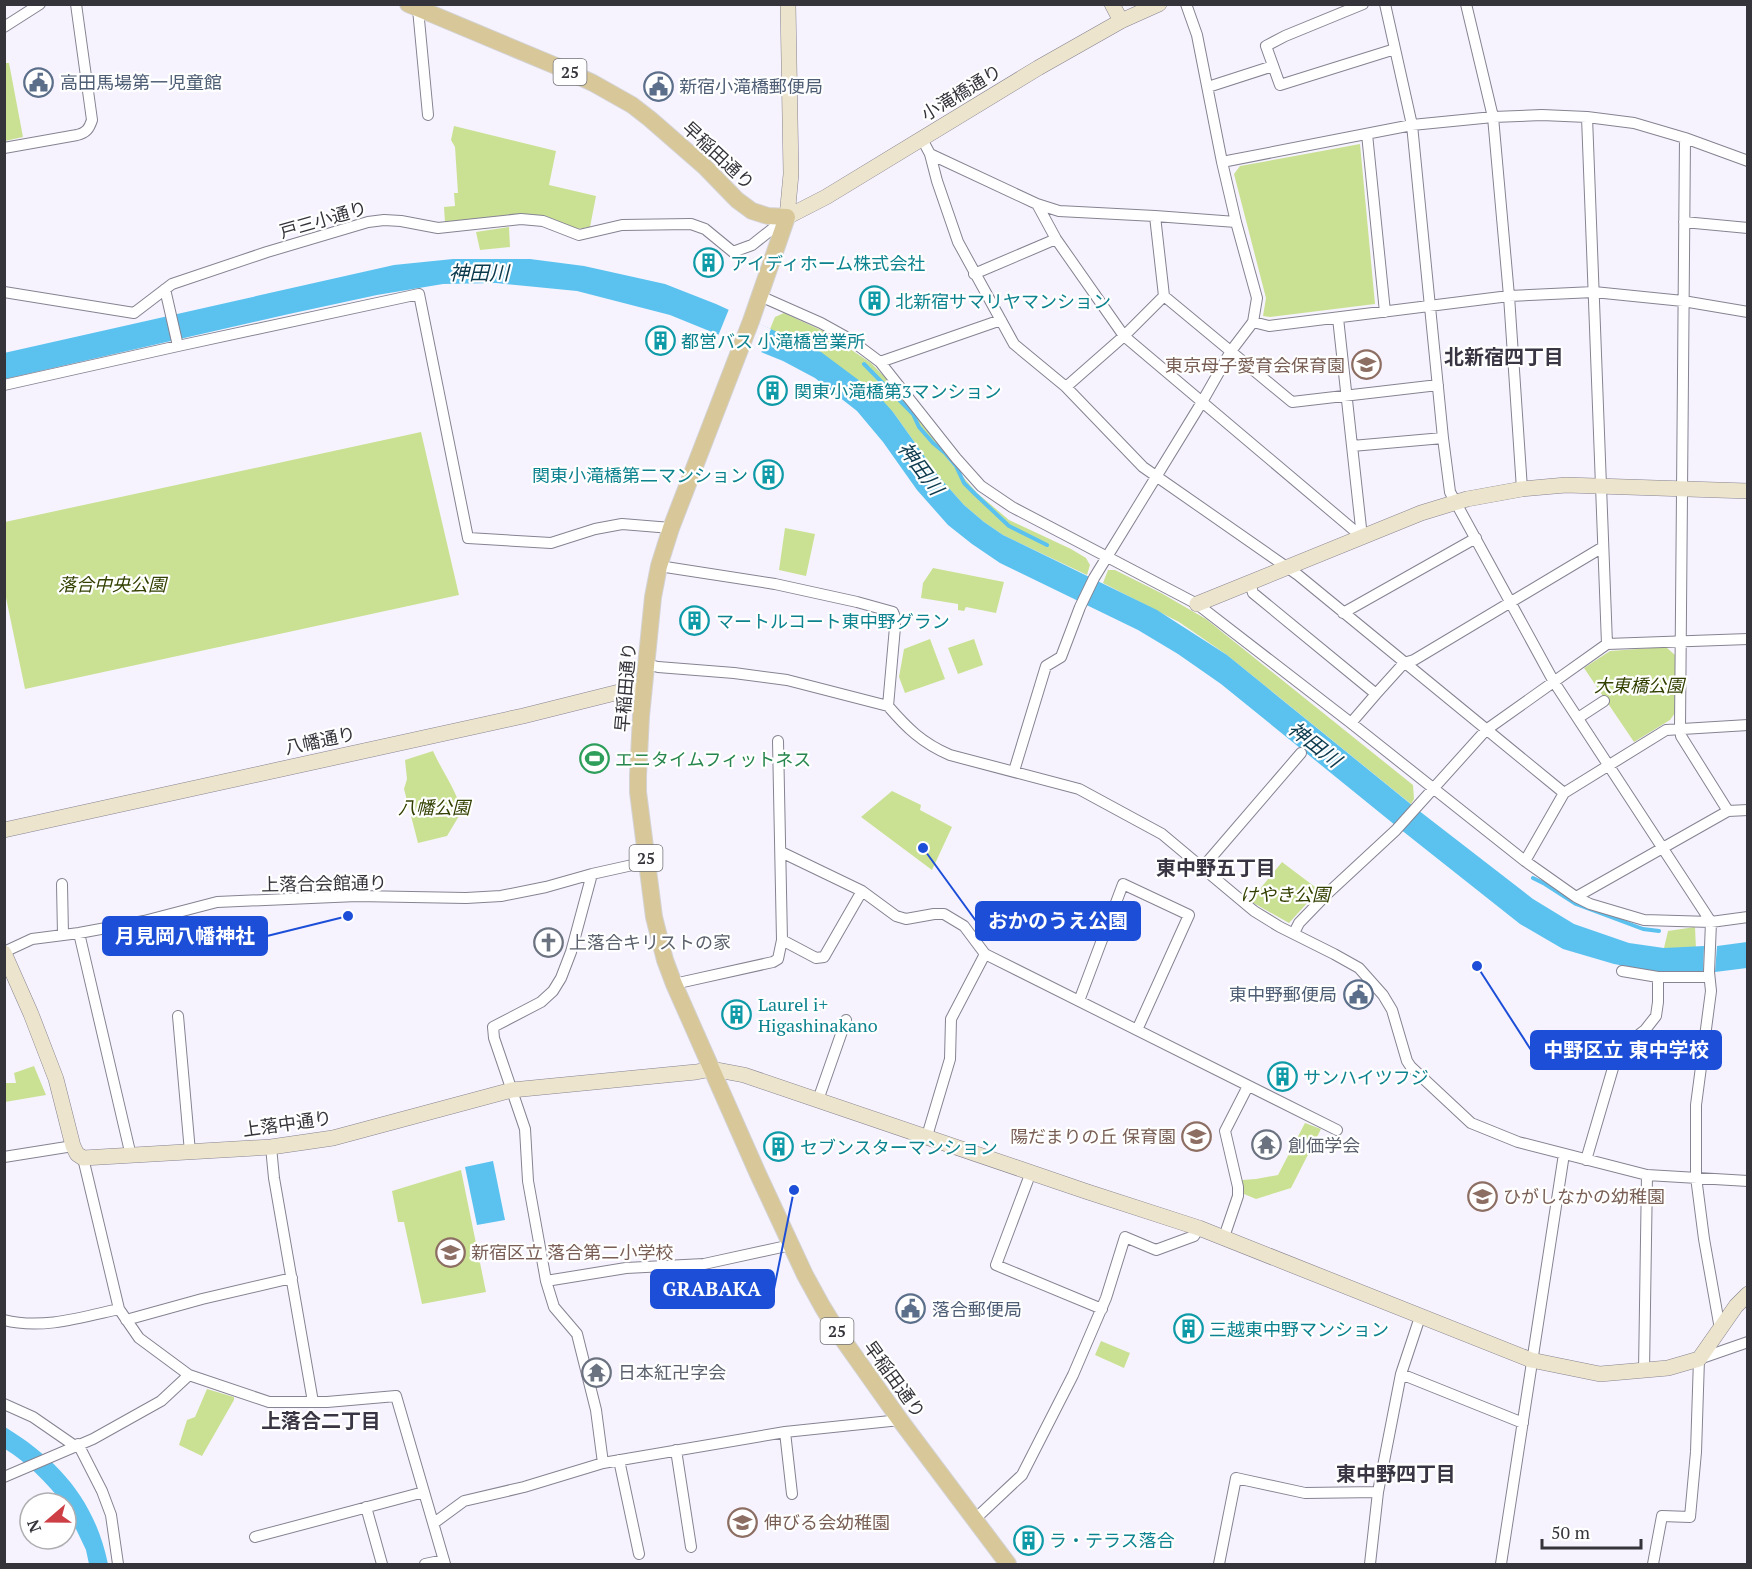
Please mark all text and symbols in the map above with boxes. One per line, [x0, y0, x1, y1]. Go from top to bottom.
road number: 25 [554, 59, 586, 85]
street label: 小滝橋通り [916, 59, 1006, 125]
public building icon: 高田馬場第一児童館 [23, 66, 55, 98]
place label: 高田馬場第一児童館 [60, 70, 222, 94]
public building icon: 新宿小滝橋郵便局 [642, 70, 674, 102]
place label: 新宿小滝橋郵便局 [679, 74, 823, 98]
street label: 早稲田通り [678, 116, 760, 194]
street label: 戸三小通り [276, 195, 370, 243]
building icon: アイディホーム株式会社 [693, 247, 725, 279]
place label: アイディホーム株式会社 [730, 251, 925, 275]
water label: 神田川 [449, 259, 511, 286]
building icon: 北新宿サマリヤマンション [858, 285, 890, 317]
place label: 北新宿サマリヤマンション [895, 289, 1111, 313]
building icon: 都営バス 小滝橋営業所 [644, 325, 676, 357]
place label: 都営バス 小滝橋営業所 [681, 329, 865, 353]
district label: 北新宿四丁目 [1444, 343, 1564, 370]
school or university icon: 東京母子愛育会保育園 [1350, 349, 1382, 381]
place label: 東京母子愛育会保育園 [1165, 353, 1345, 377]
building icon: 関東小滝橋第3マンション [757, 375, 789, 407]
place label: 関東小滝橋第3マンション [794, 379, 1002, 403]
water label: 神田川 [892, 436, 951, 502]
building icon: 関東小滝橋第二マンション [753, 459, 785, 491]
place label: 関東小滝橋第二マンション [532, 463, 748, 487]
park label: 落合中央公園 [58, 572, 169, 596]
building icon: マートルコート東中野グラン [679, 605, 711, 637]
place label: マートルコート東中野グラン [716, 609, 950, 633]
street label: 早稲田通り [609, 641, 641, 733]
park label: 大東橋公園 [1594, 673, 1687, 697]
water label: 神田川 [1283, 715, 1349, 774]
street label: 八幡通り [282, 721, 358, 759]
sports icon: エニタイムフィットネス [578, 743, 610, 775]
place label: エニタイムフィットネス [615, 747, 811, 771]
park label: 八幡公園 [398, 795, 473, 819]
road number: 25 [630, 845, 662, 871]
district label: 東中野五丁目 [1156, 854, 1276, 881]
street label: 上落合会館通り [261, 870, 387, 896]
park label: けやき公園 [1240, 882, 1333, 906]
callout: おかのうえ公園 [976, 902, 1140, 940]
text: おかのうえ公園 [988, 907, 1128, 934]
callout: 月見岡八幡神社 [103, 917, 267, 955]
text: 月見岡八幡神社 [115, 922, 255, 949]
church icon: 上落合キリストの家 [532, 926, 564, 958]
place label: 上落合キリストの家 [569, 930, 731, 954]
public building icon: 東中野郵便局 [1342, 978, 1374, 1010]
place label: 東中野郵便局 [1229, 982, 1337, 1006]
place label: Laurel i+ Higashinakano [758, 992, 878, 1037]
building icon: Laurel i+ Higashinakano [721, 998, 753, 1030]
callout: 中野区立 東中学校 [1531, 1031, 1721, 1069]
text: 中野区立 東中学校 [1543, 1036, 1709, 1063]
building icon: サンハイツフジ [1266, 1061, 1298, 1093]
place label: サンハイツフジ [1303, 1065, 1429, 1089]
street label: 上落中通り [241, 1105, 333, 1141]
school or university icon: 陽だまりの丘 保育園 [1181, 1120, 1213, 1152]
place label: 陽だまりの丘 保育園 [1010, 1124, 1176, 1148]
temple icon: 創価学会 [1251, 1129, 1283, 1161]
building icon: セブンスターマンション [763, 1131, 795, 1163]
place label: 創価学会 [1288, 1133, 1360, 1157]
place label: セブンスターマンション [800, 1135, 998, 1159]
school or university icon: ひがしなかの幼稚園 [1466, 1180, 1498, 1212]
place label: ひがしなかの幼稚園 [1503, 1184, 1665, 1208]
school or university icon: 新宿区立 落合第二小学校 [434, 1236, 466, 1268]
place label: 新宿区立 落合第二小学校 [471, 1240, 673, 1264]
callout: GRABAKA [651, 1270, 774, 1308]
text: GRABAKA [663, 1275, 762, 1302]
public building icon: 落合郵便局 [895, 1293, 927, 1325]
place label: 落合郵便局 [932, 1297, 1022, 1321]
building icon: 三越東中野マンション [1172, 1313, 1204, 1345]
place label: 三越東中野マンション [1209, 1317, 1389, 1341]
road number: 25 [820, 1318, 854, 1344]
street label: 早稲田通り [859, 1336, 931, 1422]
temple icon: 日本紅卍字会 [581, 1356, 613, 1388]
place label: 日本紅卍字会 [618, 1360, 726, 1384]
district label: 上落合二丁目 [261, 1407, 381, 1434]
district label: 東中野四丁目 [1336, 1460, 1456, 1487]
north arrow [18, 1491, 78, 1551]
school or university icon: 伸びる会幼稚園 [727, 1506, 759, 1538]
place label: 伸びる会幼稚園 [764, 1510, 890, 1534]
scale bar [1542, 1512, 1641, 1550]
text: N [21, 1517, 46, 1536]
text: 50 m [1551, 1520, 1591, 1544]
building icon: ラ・テラス落合 [1012, 1524, 1044, 1556]
place label: ラ・テラス落合 [1049, 1528, 1175, 1552]

